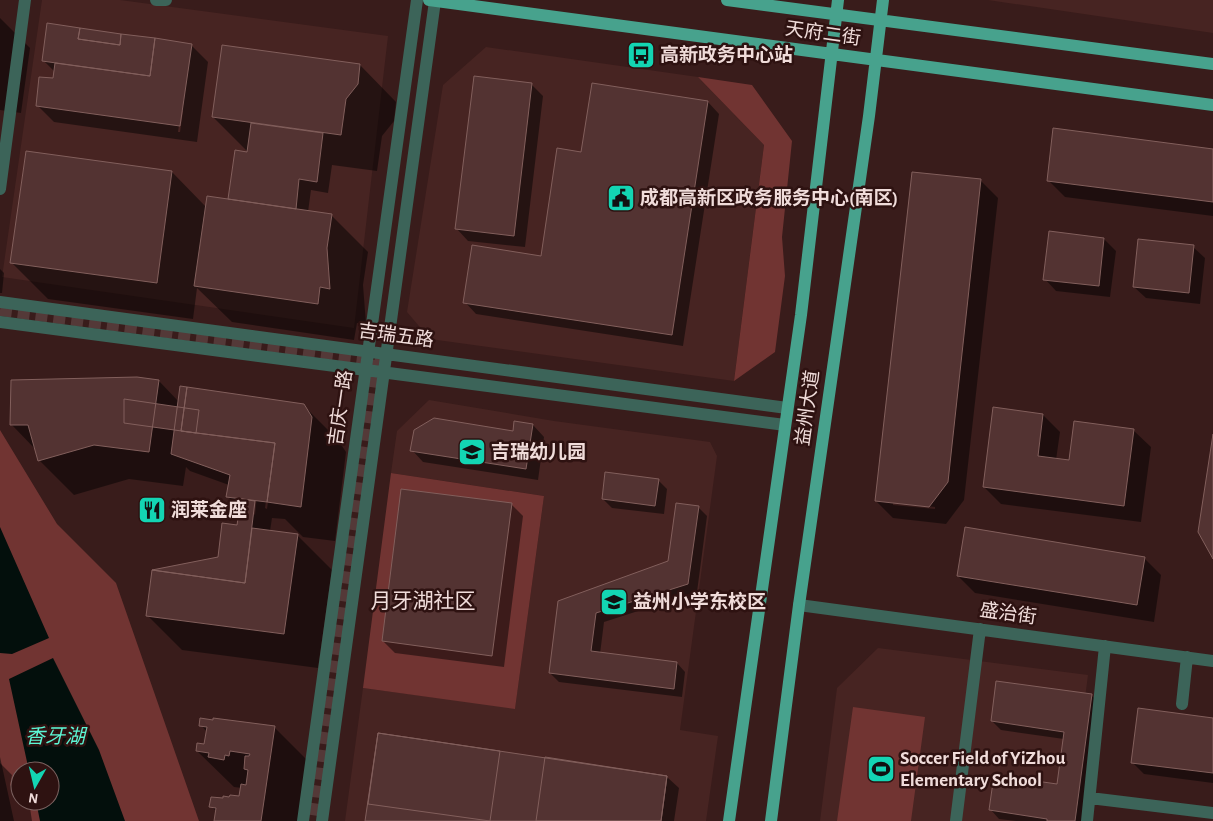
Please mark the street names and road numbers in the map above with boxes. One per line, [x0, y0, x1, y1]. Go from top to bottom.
street label: 天府二街 [784, 17, 862, 49]
street label: 吉瑞五路 [357, 320, 435, 351]
street label: 吉庆一路 [325, 369, 356, 447]
street label: 益州大道 [792, 369, 823, 447]
street label: 盛治街 [978, 599, 1038, 627]

